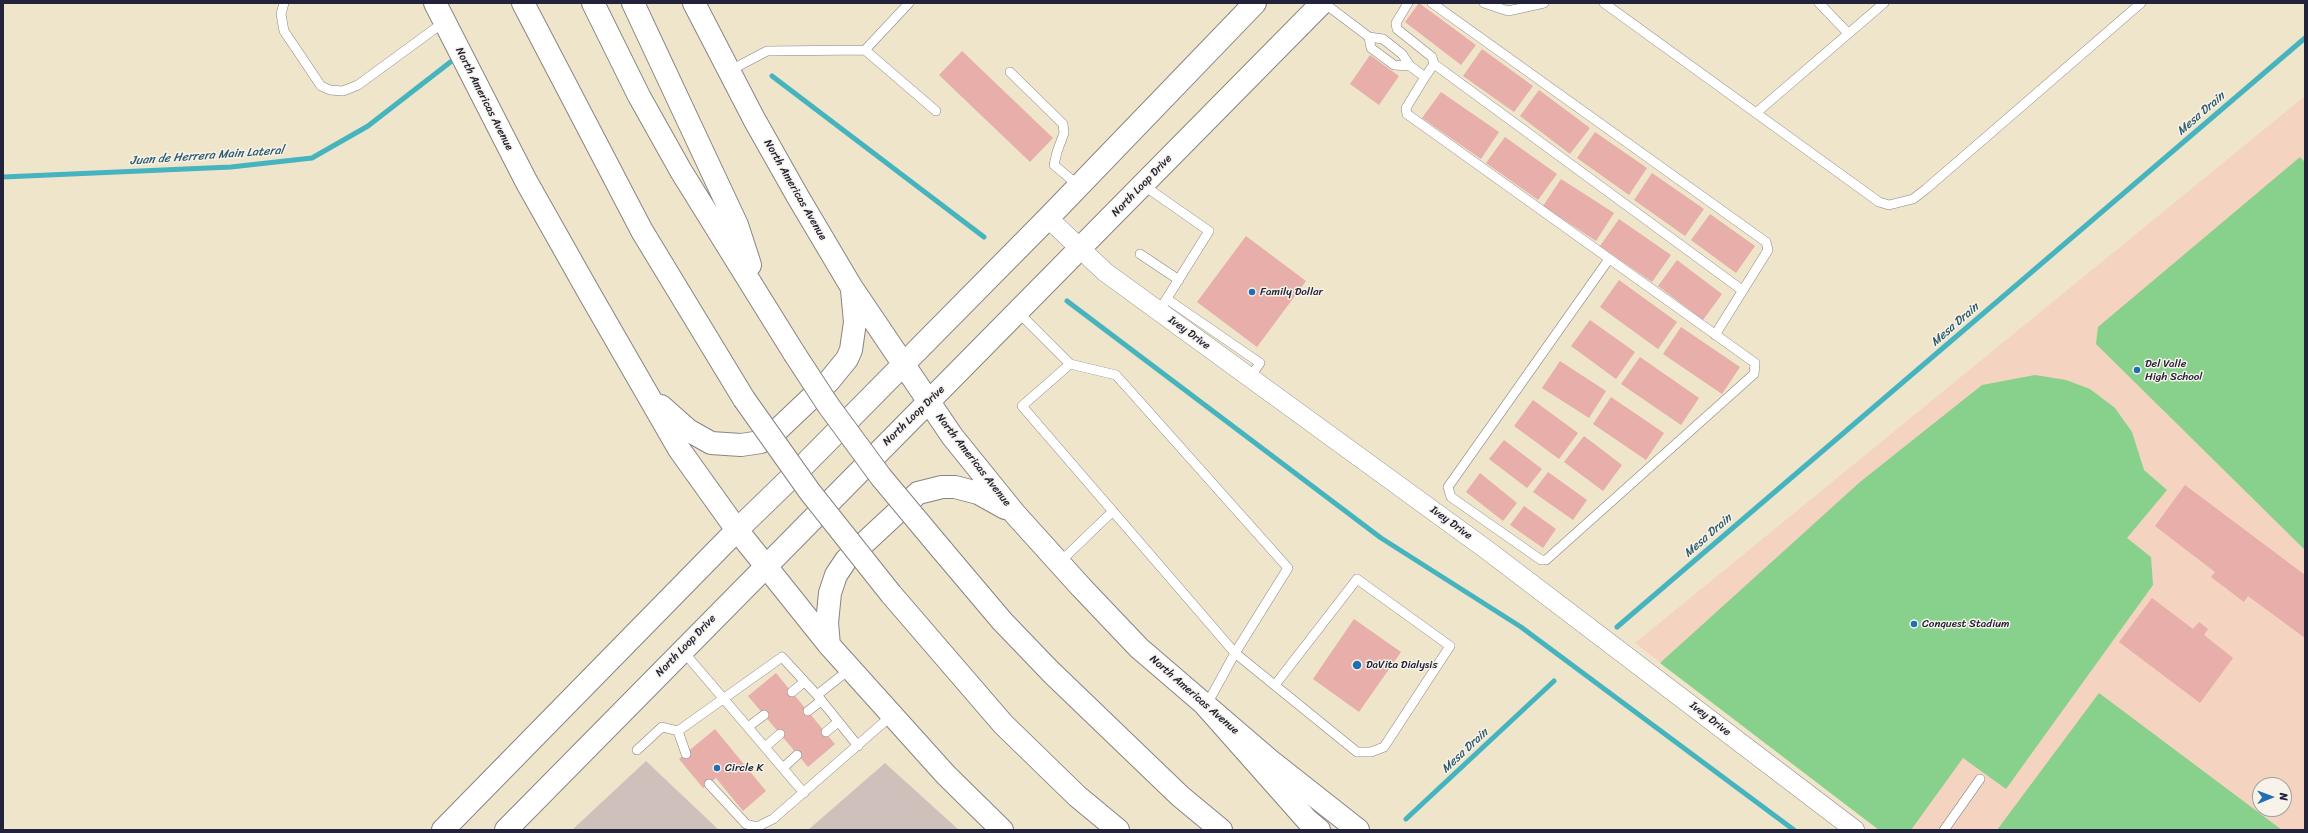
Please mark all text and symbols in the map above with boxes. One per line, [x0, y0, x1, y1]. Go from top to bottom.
street label: North Americas Avenue [452, 45, 516, 153]
water label: Mesa Drain [2174, 89, 2228, 139]
street label: North Americas Avenue [761, 137, 829, 243]
water label: Juan de Herrera Main Lateral [130, 143, 284, 169]
street label: North Loop Drive [1109, 152, 1175, 220]
place label: Family Dollar [1260, 285, 1323, 299]
marker: Family Dollar [1247, 287, 1257, 297]
water label: Mesa Drain [1928, 300, 1982, 350]
street label: Ivey Drive [1165, 313, 1213, 353]
place label: Del Valle High School [2145, 357, 2202, 383]
marker: Del Valle High School [2132, 365, 2142, 375]
street label: North Loop Drive [880, 383, 948, 449]
street label: North Americas Avenue [933, 411, 1013, 509]
street label: Ivey Drive [1427, 503, 1475, 543]
water label: Mesa Drain [1681, 511, 1735, 561]
street label: North Loop Drive [653, 612, 719, 680]
place label: Conquest Stadium [1922, 617, 2010, 631]
marker: Conquest Stadium [1909, 619, 1919, 629]
street label: North Americas Avenue [1147, 653, 1241, 737]
place label: DaVita Dialysis [1366, 658, 1437, 672]
marker: DaVita Dialysis [1351, 659, 1363, 671]
street label: Ivey Drive [1687, 699, 1733, 739]
water label: Mesa Drain [1439, 726, 1491, 776]
place label: Circle K [725, 761, 763, 775]
marker: Circle K [712, 763, 722, 773]
north arrow [2252, 777, 2292, 817]
text: N [2274, 793, 2293, 801]

